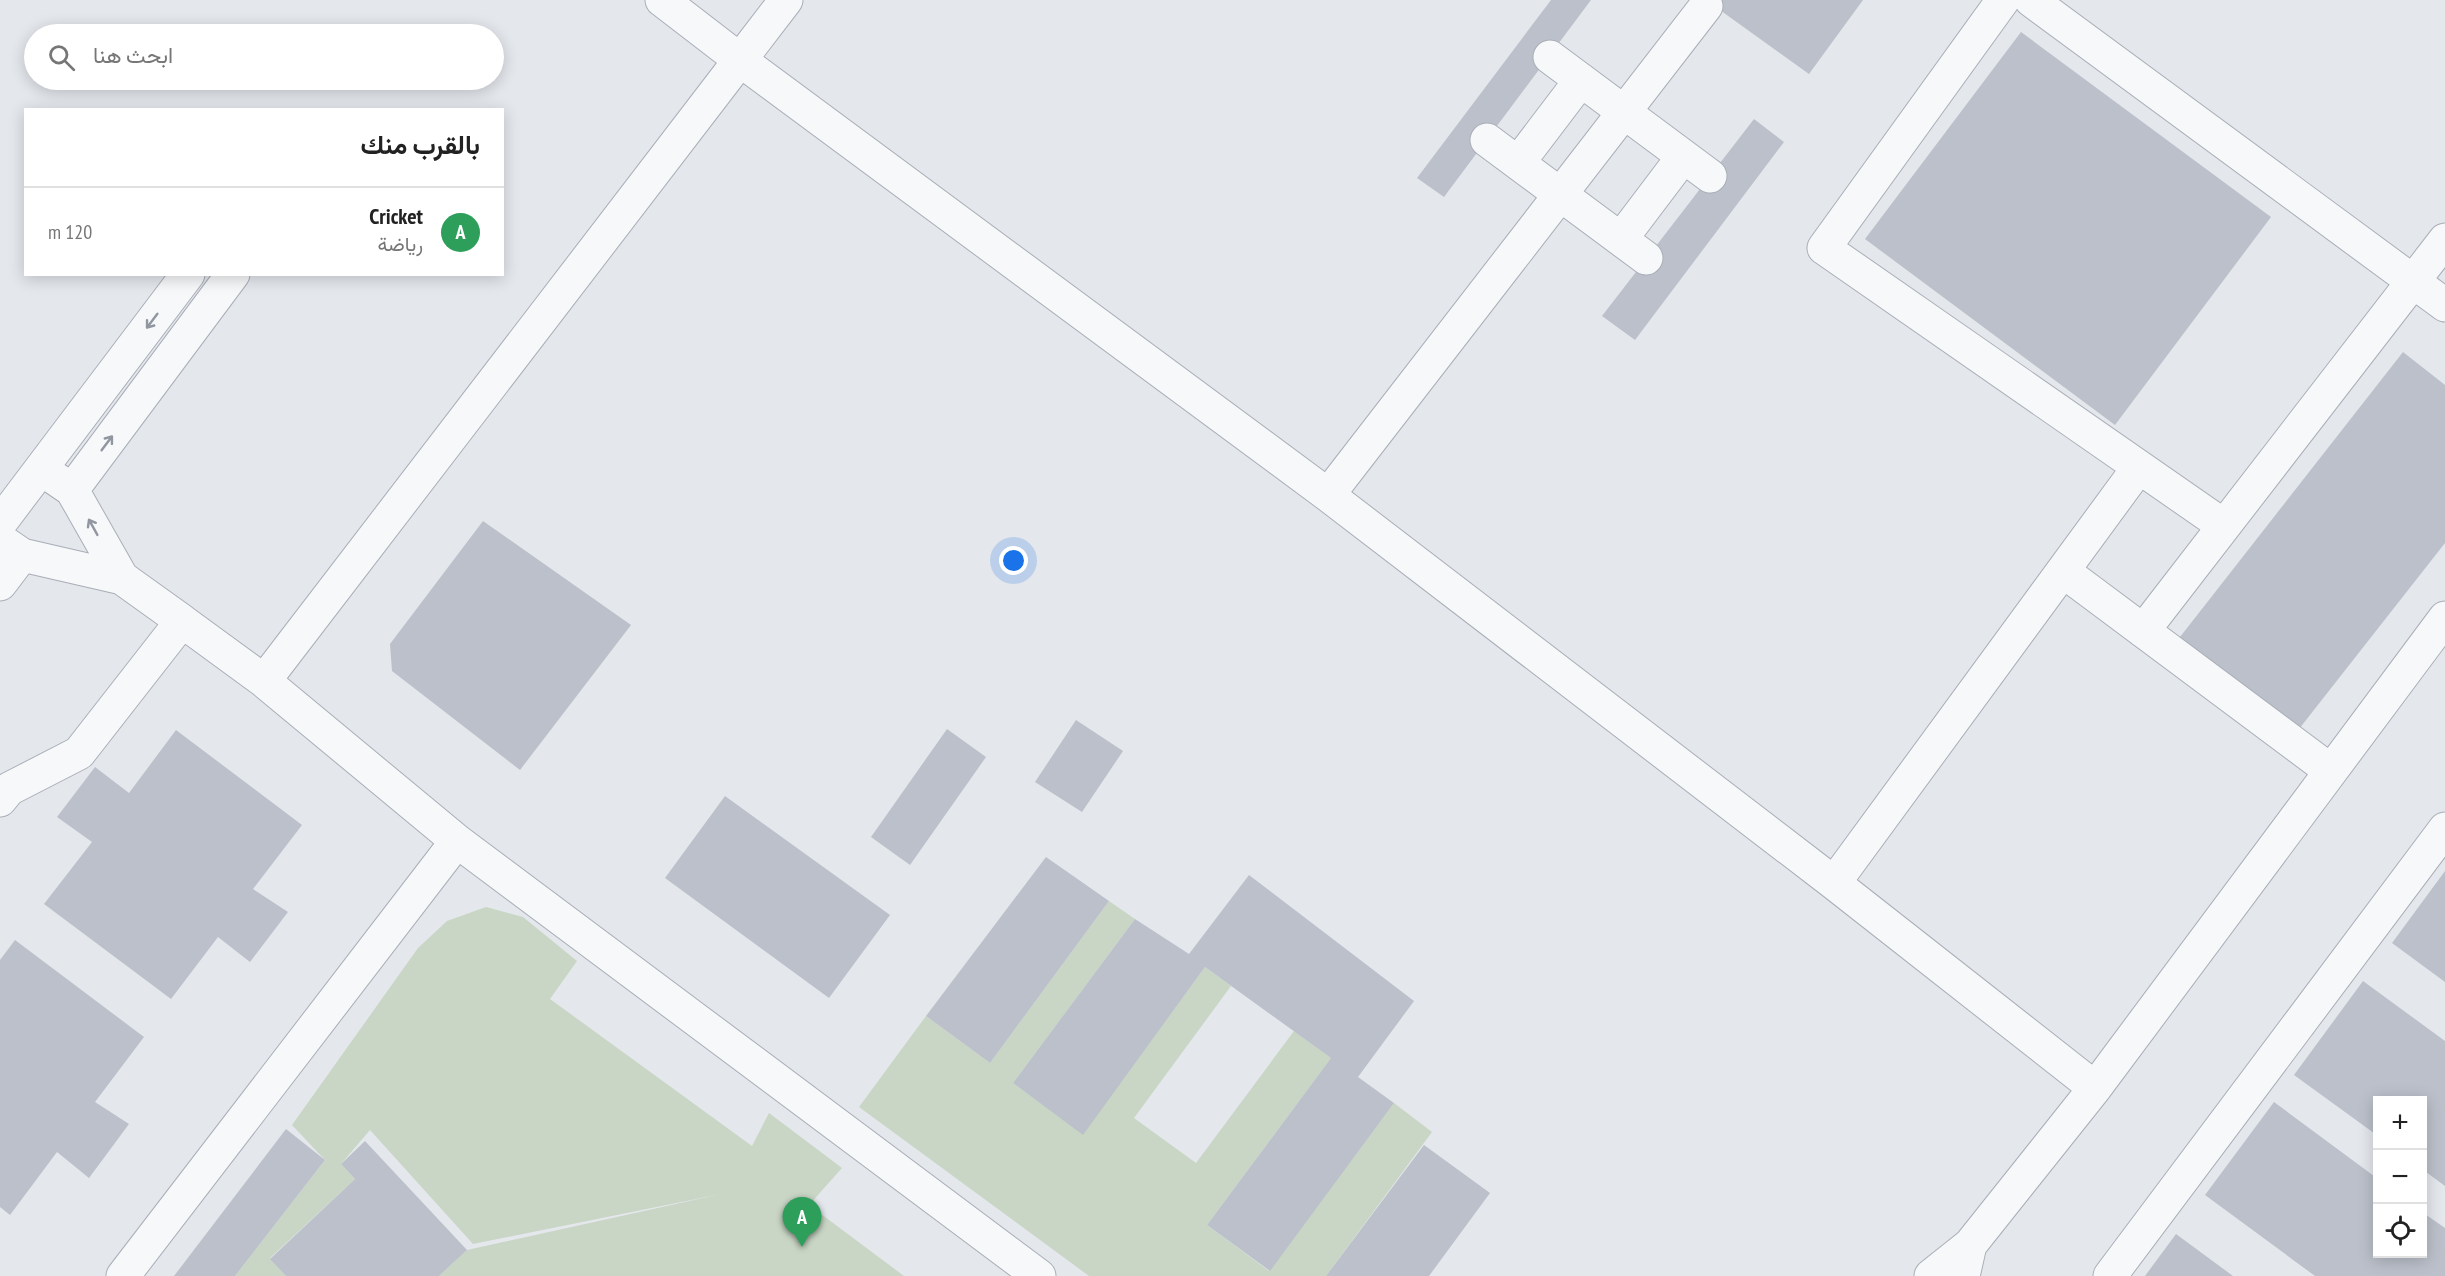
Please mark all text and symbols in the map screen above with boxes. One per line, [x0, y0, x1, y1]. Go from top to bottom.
search box [24, 24, 504, 90]
icon: search [45, 41, 78, 74]
text: ابحث هنا [93, 41, 173, 69]
text: بالقرب منك [361, 128, 480, 161]
text: Cricket [369, 202, 423, 230]
text: 120 m [48, 219, 92, 245]
text: A [455, 219, 466, 245]
text: رياضة [378, 231, 423, 257]
one-way arrow [146, 313, 159, 329]
one-way arrow [101, 436, 114, 452]
one-way arrow [87, 519, 99, 536]
your location [999, 546, 1028, 575]
map controls [2373, 1096, 2427, 1258]
button: + [2373, 1096, 2427, 1150]
button: − [2373, 1150, 2427, 1204]
pin: A [782, 1198, 822, 1247]
button: locate [2373, 1204, 2427, 1258]

